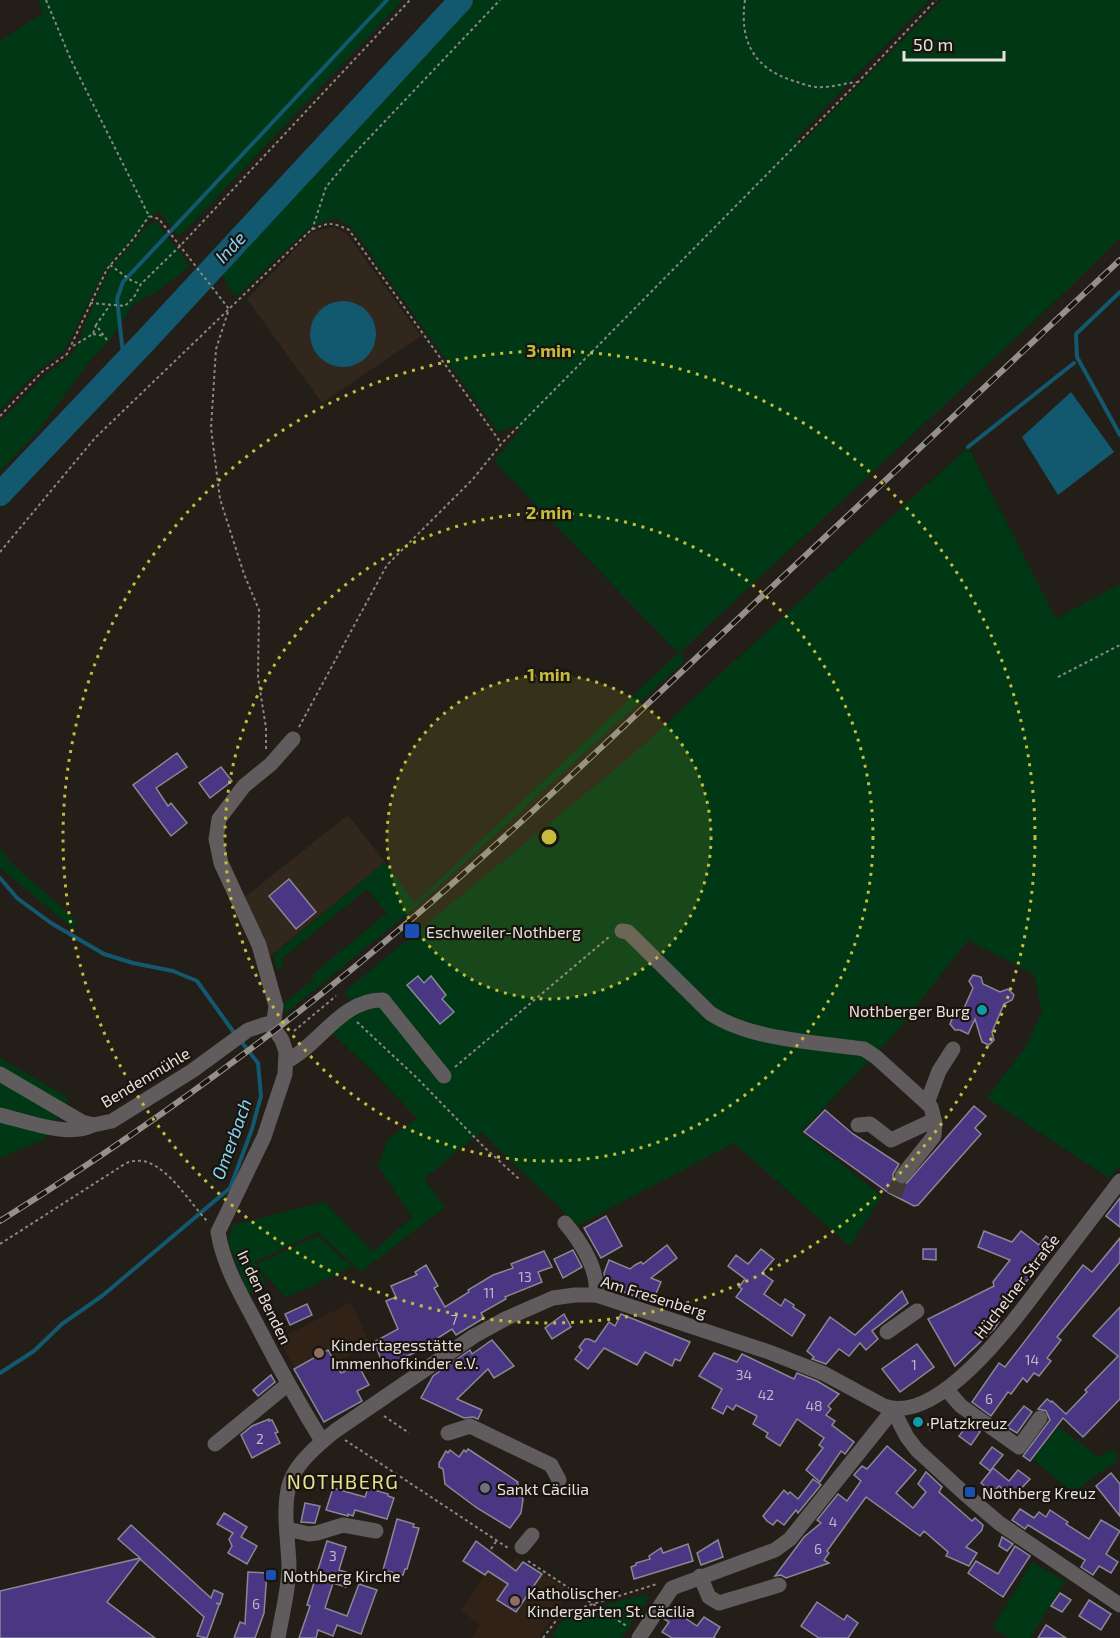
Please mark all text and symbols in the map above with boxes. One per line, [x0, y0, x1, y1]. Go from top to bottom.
scale bar [904, 24, 1004, 62]
text: 50 m [913, 33, 953, 55]
water label: Inde [210, 226, 250, 267]
text: 3 min [526, 339, 572, 361]
text: 2 min [526, 501, 572, 523]
text: 1 min [527, 663, 571, 685]
centre of rings [539, 827, 559, 847]
marker: Eschweiler-Nothberg [403, 922, 421, 940]
place label: Eschweiler-Nothberg [426, 922, 581, 941]
place label: Nothberger Burg [849, 1001, 970, 1020]
marker: Nothberger Burg [975, 1003, 989, 1017]
street label: Bendenmühle [97, 1043, 193, 1111]
water label: Omerbach [206, 1096, 256, 1182]
street label: Hüchelner Straße [969, 1230, 1063, 1342]
street label: In den Benden [234, 1247, 296, 1347]
house number: 13 [518, 1268, 532, 1285]
street label: Am Fresenberg [599, 1271, 709, 1321]
house number: 11 [483, 1284, 495, 1301]
house number: 7 [450, 1311, 458, 1328]
place label: Kindertagesstätte Immenhofkinder e.V. [331, 1335, 479, 1372]
marker: Kindertagesstätte Immenhofkinder e.V. [312, 1346, 326, 1360]
house number: 14 [1025, 1351, 1039, 1368]
house number: 1 [911, 1356, 917, 1373]
house number: 34 [736, 1366, 752, 1383]
house number: 42 [758, 1386, 774, 1403]
house number: 6 [985, 1390, 993, 1407]
house number: 48 [805, 1397, 823, 1414]
place label: Platzkreuz [930, 1413, 1007, 1432]
marker: Platzkreuz [911, 1415, 925, 1429]
house number: 2 [256, 1430, 264, 1447]
district label: NOTHBERG [287, 1469, 399, 1493]
place label: Sankt Cäcilia [497, 1479, 589, 1498]
marker: Sankt Cäcilia [478, 1481, 492, 1495]
place label: Nothberg Kreuz [982, 1483, 1096, 1502]
marker: Nothberg Kreuz [963, 1485, 977, 1499]
house number: 4 [829, 1513, 837, 1530]
house number: 6 [814, 1540, 822, 1557]
house number: 3 [329, 1547, 337, 1564]
place label: Nothberg Kirche [283, 1566, 401, 1585]
marker: Nothberg Kirche [264, 1568, 278, 1582]
place label: Katholischer Kindergarten St. Cäcilia [527, 1583, 695, 1620]
marker: Katholischer Kindergarten St. Cäcilia [508, 1594, 522, 1608]
house number: 6 [252, 1595, 260, 1612]

